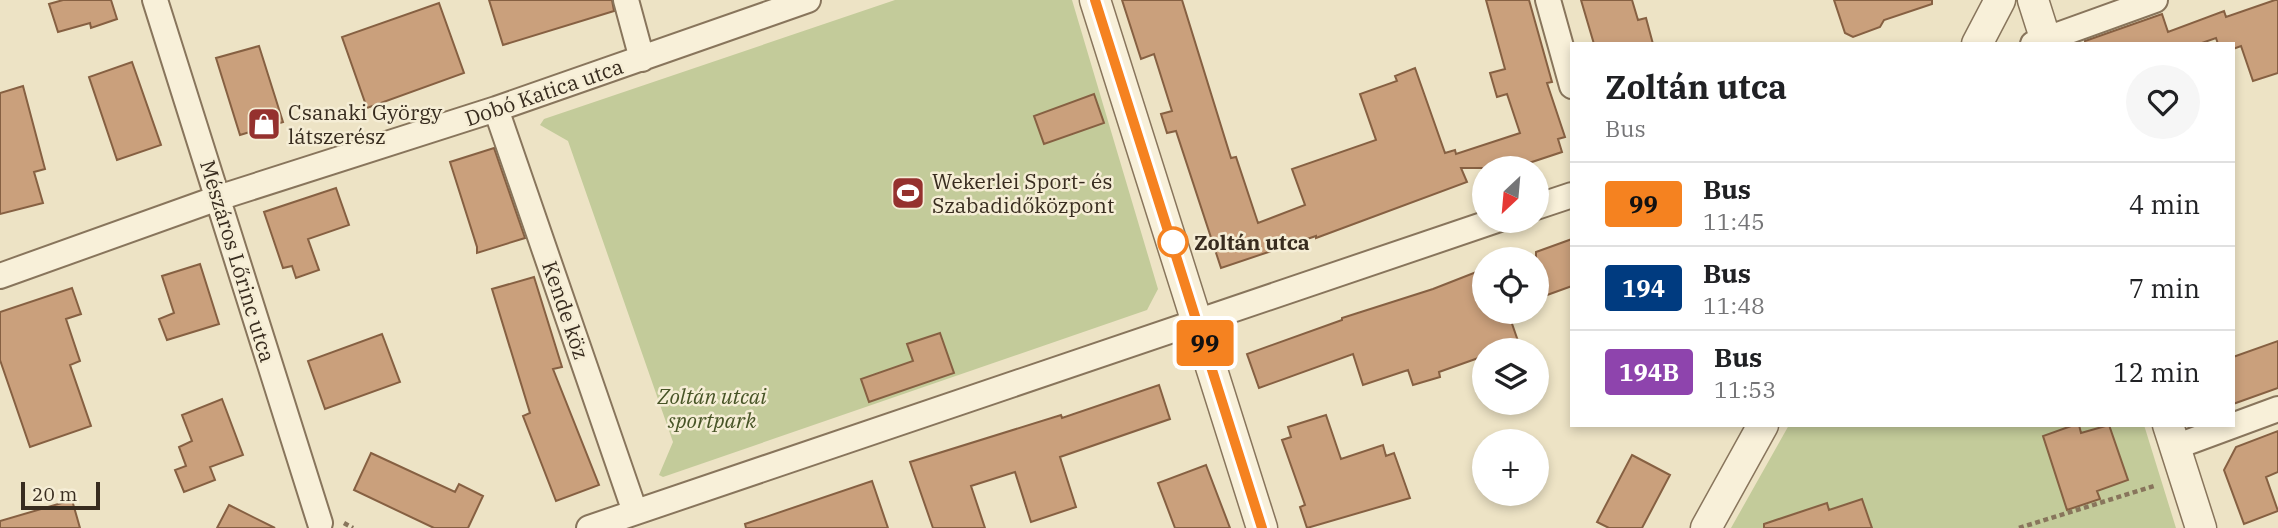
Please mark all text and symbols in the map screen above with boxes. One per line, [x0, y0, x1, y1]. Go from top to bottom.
street label: Dobó Katica utca [461, 52, 627, 132]
text: Zoltán utca [1605, 65, 1787, 108]
button: heart [2126, 65, 2200, 139]
place label: Csanaki György látszerész [288, 98, 443, 150]
shop icon: Csanaki György látszerész [245, 105, 283, 143]
text: Bus [1605, 113, 1646, 143]
north arrow [1472, 156, 1549, 233]
map controls [1472, 156, 1549, 506]
street label: Mészáros Lőrinc utca [194, 157, 282, 365]
place label: Wekerlei Sport- és Szabadidőközpont [932, 167, 1114, 219]
text: Bus [1703, 172, 1751, 206]
sports icon: Wekerlei Sport- és Szabadidőközpont [889, 174, 927, 212]
text: 4 min [2129, 187, 2200, 221]
text: 99 [1629, 188, 1658, 220]
text: 11:45 [1703, 206, 1765, 236]
marker: Zoltán utca [1158, 227, 1188, 257]
place label: Zoltán utca [1194, 228, 1310, 256]
button: locate [1472, 247, 1549, 324]
text: Bus [1703, 256, 1751, 290]
street label: Kende köz [536, 257, 596, 363]
text: 7 min [2129, 271, 2200, 305]
text: 194 [1622, 272, 1665, 304]
text: 11:48 [1703, 290, 1765, 320]
line badge: 99 [1174, 320, 1236, 366]
text: 99 [1191, 327, 1219, 359]
button: layers [1472, 338, 1549, 415]
text: Bus [1714, 340, 1762, 374]
text: 12 min [2113, 355, 2200, 389]
text: 194B [1619, 356, 1679, 388]
text: 11:53 [1714, 374, 1776, 404]
park label: Zoltán utcai sportpark [657, 382, 767, 434]
button: + [1472, 429, 1549, 506]
scale bar [21, 479, 100, 511]
text: 20 m [32, 482, 77, 506]

